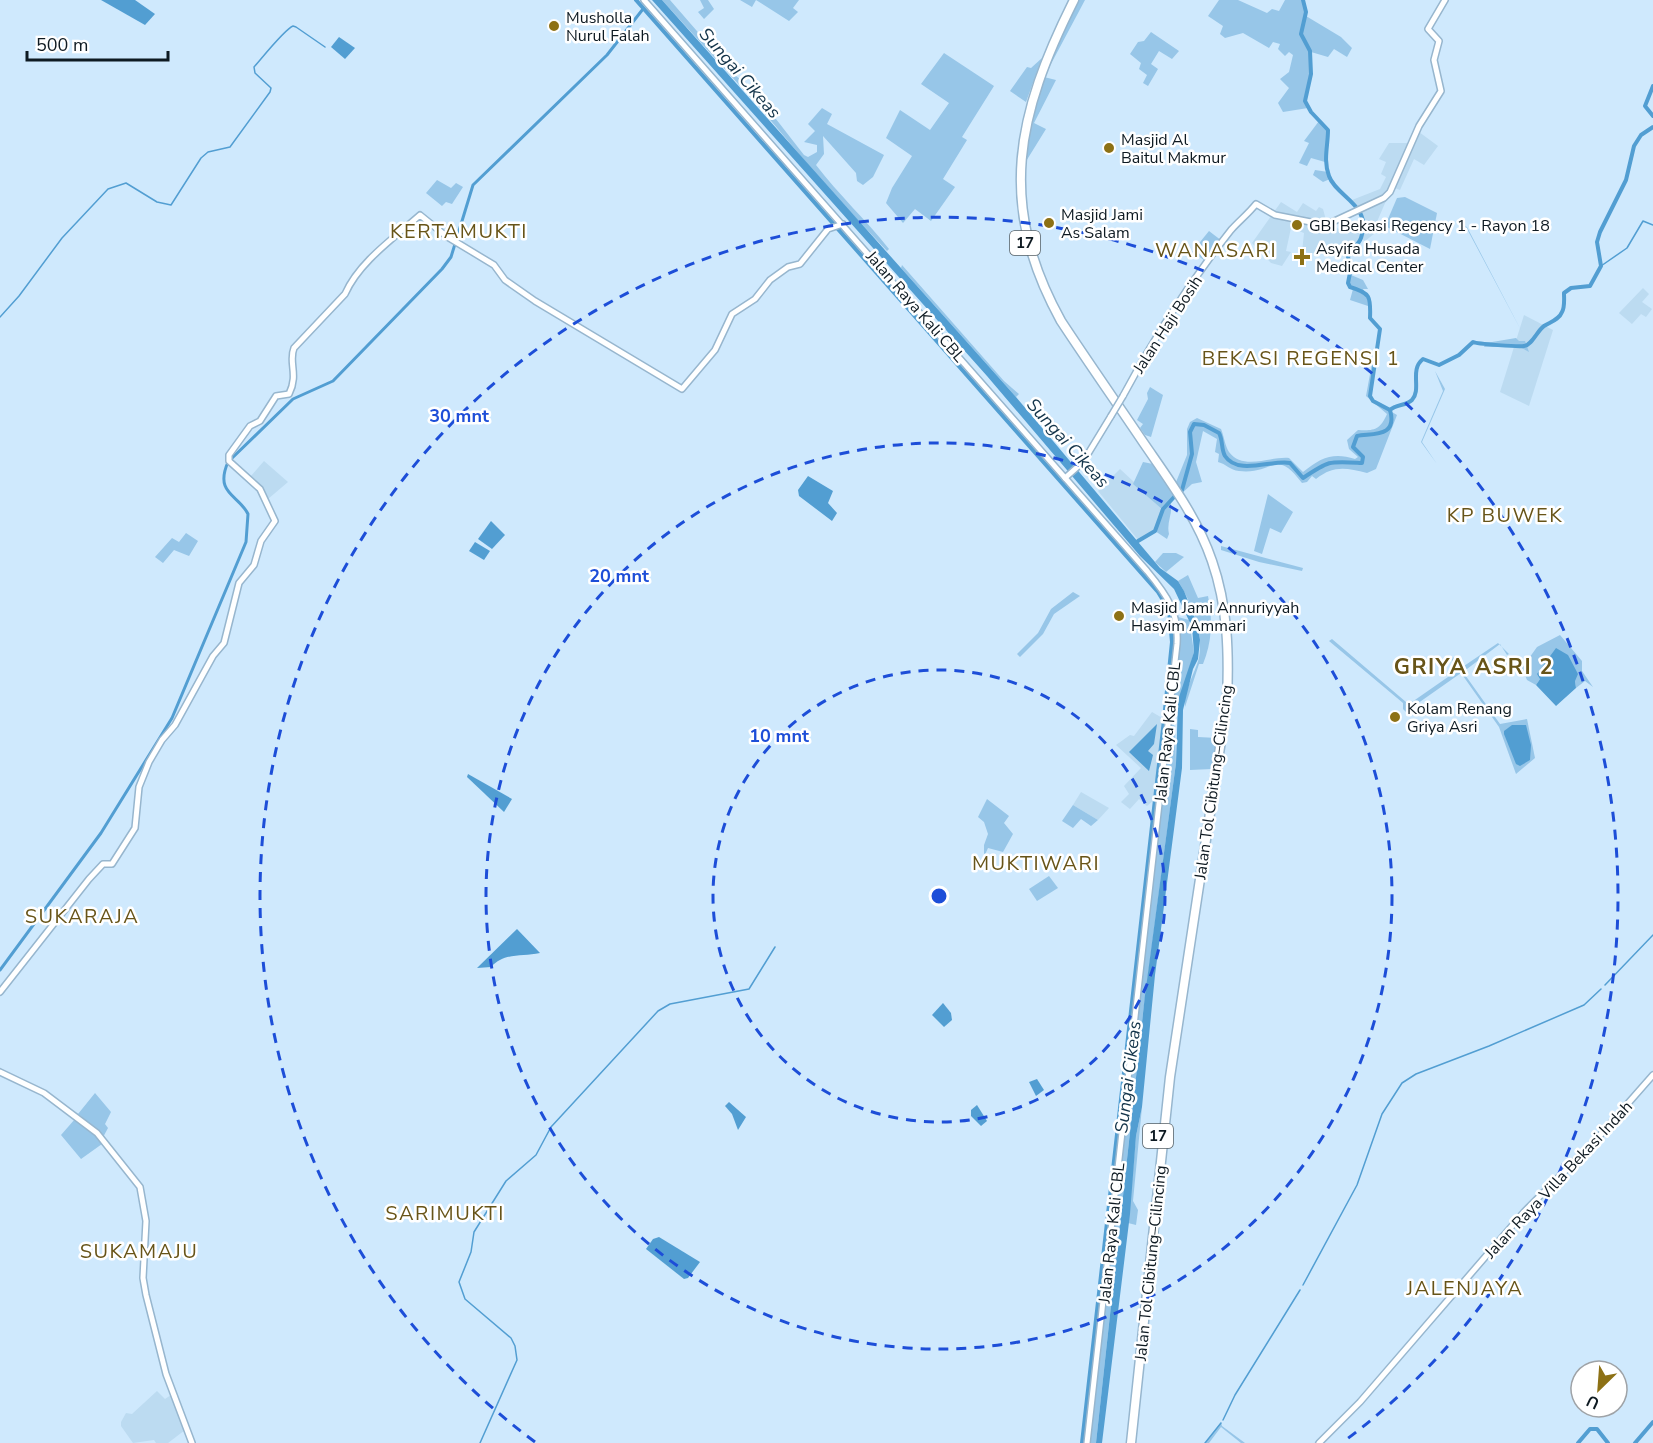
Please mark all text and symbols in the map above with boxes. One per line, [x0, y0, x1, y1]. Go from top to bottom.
place label: Musholla Nurul Falah [566, 7, 650, 47]
marker: Musholla Nurul Falah [547, 19, 561, 33]
water label: Sungai Cikeas [694, 22, 786, 124]
scale bar [27, 24, 168, 62]
text: 500 m [36, 33, 88, 57]
place label: Masjid Al Baitul Makmur [1121, 129, 1226, 169]
marker: Masjid Al Baitul Makmur [1102, 141, 1116, 155]
place label: Masjid Jami As Salam [1061, 204, 1143, 244]
place label: GBI Bekasi Regency 1 - Rayon 18 [1309, 215, 1550, 237]
marker: Masjid Jami As Salam [1042, 216, 1056, 230]
district label: KERTAMUKTI [390, 218, 528, 245]
marker: GBI Bekasi Regency 1 - Rayon 18 [1290, 218, 1304, 232]
road number: 17 [1010, 231, 1040, 255]
district label: WANASARI [1155, 237, 1277, 264]
place label: Asyifa Husada Medical Center [1316, 238, 1424, 278]
street label: Jalan Raya Kali CBL [860, 245, 970, 367]
marker: Asyifa Husada Medical Center [1293, 248, 1311, 266]
street label: Jalan Haji Bosih [1127, 271, 1208, 379]
district label: BEKASI REGENSI 1 [1202, 345, 1400, 372]
water label: Sungai Cikeas [1021, 393, 1115, 493]
text: 30 mnt [429, 404, 489, 428]
district label: KP BUWEK [1447, 502, 1563, 529]
text: 20 mnt [589, 564, 649, 588]
place label: Masjid Jami Annuriyyah Hasyim Ammari [1131, 597, 1299, 637]
marker: Masjid Jami Annuriyyah Hasyim Ammari [1112, 609, 1126, 623]
district label: GRIYA ASRI 2 [1394, 652, 1554, 682]
street label: Jalan Raya Kali CBL [1150, 660, 1186, 804]
street label: Jalan Tol Cibitung–Cilincing [1189, 683, 1239, 882]
place label: Kolam Renang Griya Asri [1407, 698, 1512, 738]
marker: Kolam Renang Griya Asri [1388, 710, 1402, 724]
text: 10 mnt [749, 724, 809, 748]
district label: MUKTIWARI [972, 850, 1100, 877]
centre of rings [929, 886, 949, 906]
district label: SUKARAJA [25, 903, 139, 930]
water label: Sungai Cikeas [1109, 1019, 1147, 1135]
street label: Jalan Raya Villa Bekasi Indah [1479, 1096, 1638, 1264]
road number: 17 [1143, 1124, 1173, 1148]
street label: Jalan Raya Kali CBL [1094, 1161, 1130, 1305]
street label: Jalan Tol Cibitung–Cilincing [1130, 1164, 1172, 1363]
district label: SARIMUKTI [385, 1200, 505, 1227]
district label: SUKAMAJU [80, 1238, 198, 1265]
district label: JALENJAYA [1406, 1275, 1523, 1302]
north arrow [1569, 1359, 1629, 1419]
text: U [1583, 1389, 1603, 1414]

